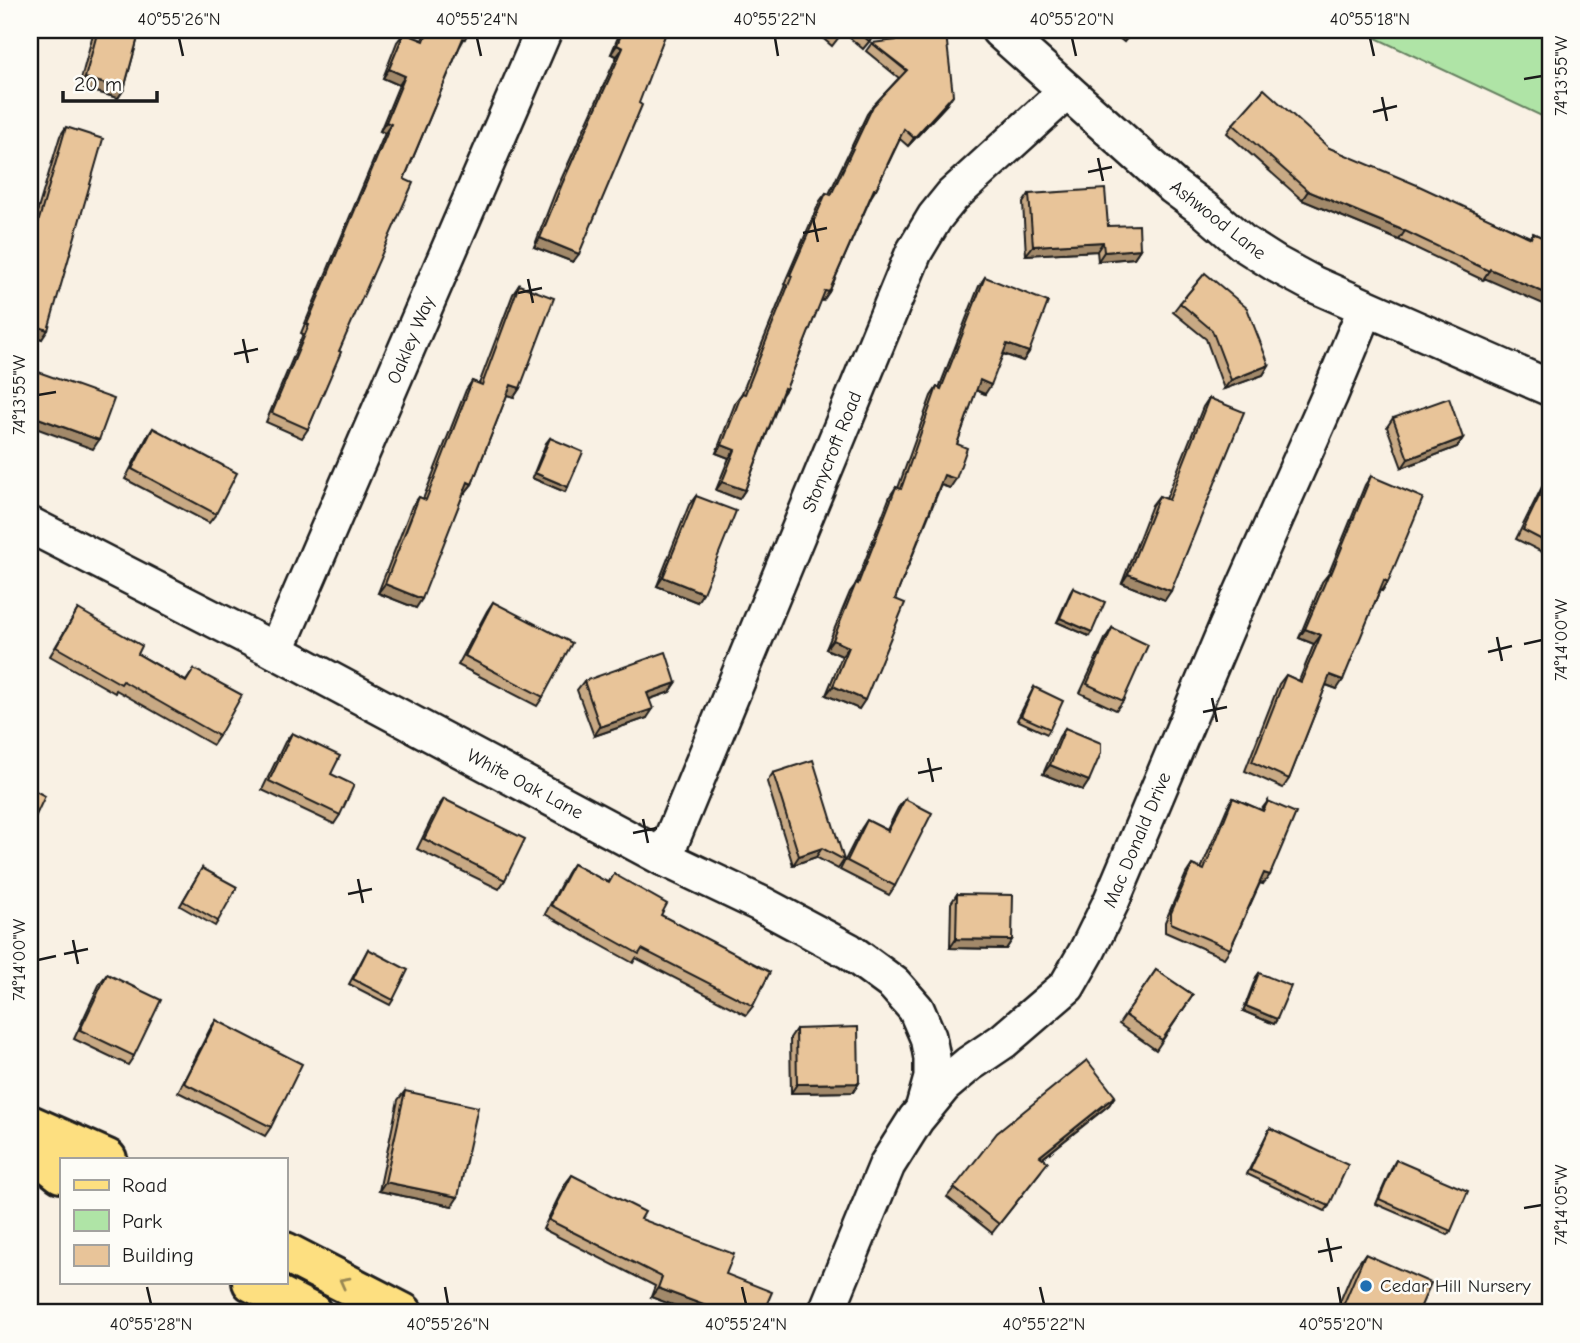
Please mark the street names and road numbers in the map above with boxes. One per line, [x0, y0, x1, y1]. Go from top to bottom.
street label: Ashwood Lane [1166, 176, 1270, 264]
street label: Oakley Way [383, 292, 440, 387]
street label: Stonycroft Road [798, 388, 866, 516]
street label: White Oak Lane [463, 744, 587, 824]
street label: Mac Donald Drive [1099, 769, 1175, 911]

